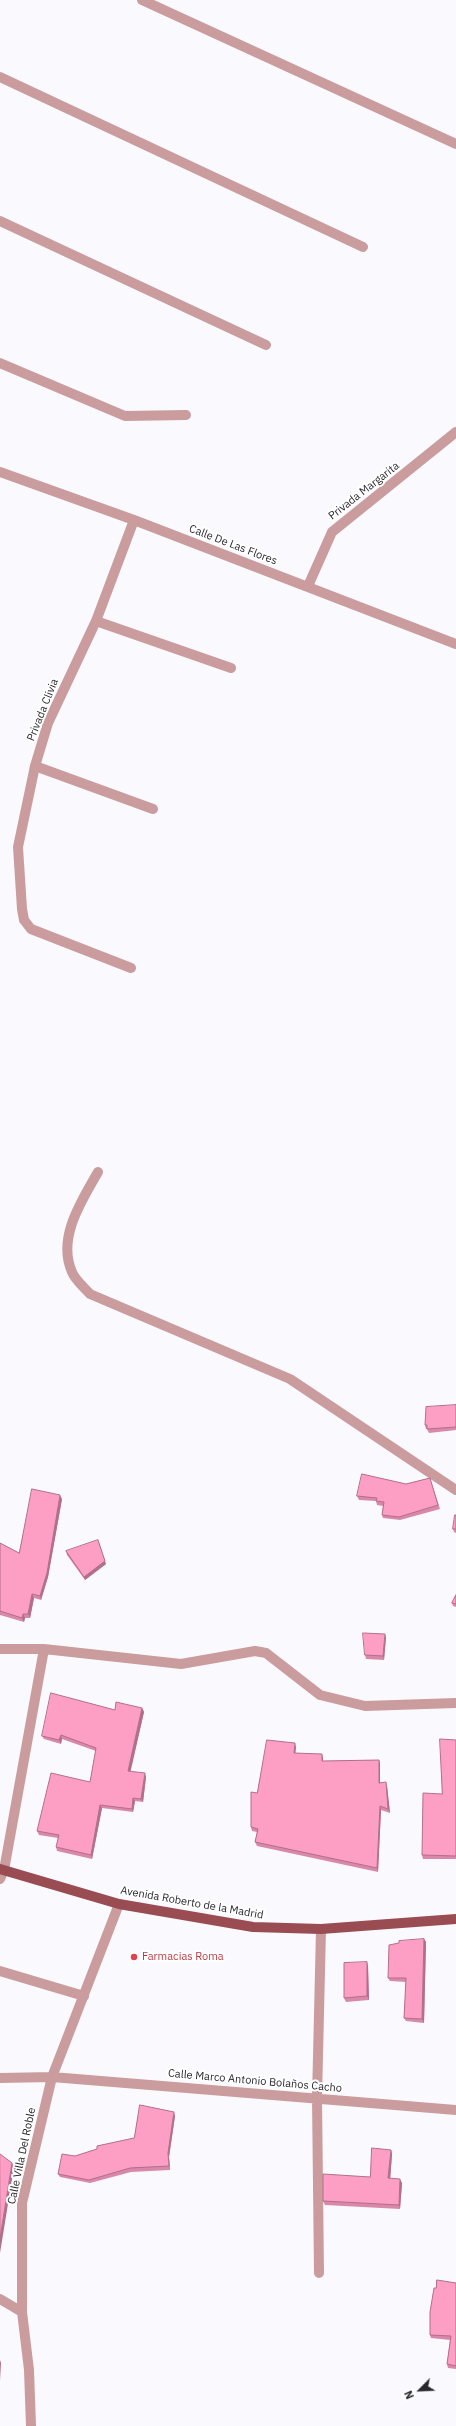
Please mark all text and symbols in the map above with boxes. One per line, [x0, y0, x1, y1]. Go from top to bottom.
street label: Privada Margarita [326, 459, 402, 523]
street label: Calle De Las Flores [187, 522, 279, 568]
street label: Privada Clivia [25, 677, 61, 743]
street label: Avenida Roberto de la Madrid [119, 1884, 265, 1922]
place label: Farmacias Roma [142, 1950, 224, 1964]
marker: Farmacias Roma [129, 1952, 139, 1962]
street label: Calle Marco Antonio Bolaños Cacho [167, 2067, 343, 2095]
street label: Calle Villa Del Roble [5, 2106, 39, 2206]
north arrow [400, 2370, 440, 2410]
text: N [401, 2388, 417, 2401]

